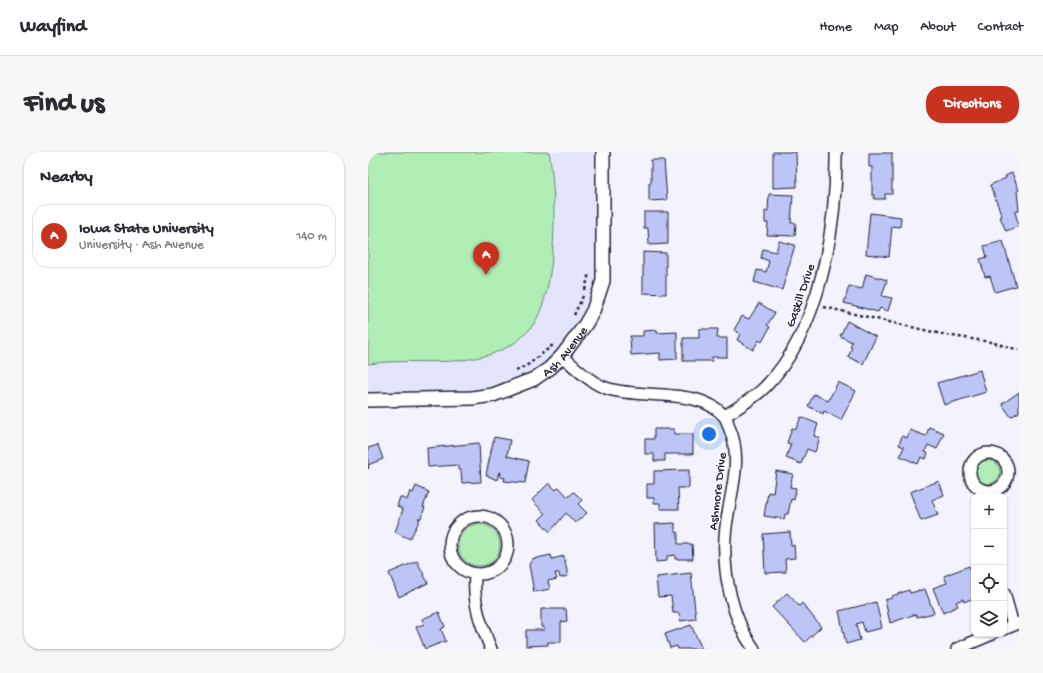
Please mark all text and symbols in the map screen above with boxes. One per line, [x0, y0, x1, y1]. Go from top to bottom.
text: Wayfind [20, 16, 86, 39]
text: Home [820, 19, 852, 36]
text: Map [874, 19, 898, 36]
text: About [920, 19, 956, 36]
text: Contact [978, 19, 1023, 36]
button: Directions [926, 86, 1019, 123]
text: Find us [24, 88, 104, 121]
text: Nearby [40, 168, 93, 188]
text: Iowa State University [79, 220, 214, 238]
text: A [50, 229, 58, 244]
text: 140 m [296, 229, 327, 244]
text: University · Ash Avenue [79, 238, 204, 253]
pin: A [473, 242, 499, 275]
street label: Gaskill Drive [784, 262, 819, 329]
street label: Ash Avenue [540, 324, 592, 381]
your location [699, 424, 719, 444]
street label: Ashmore Drive [706, 451, 731, 531]
map controls [971, 493, 1007, 637]
button: + [971, 493, 1007, 529]
button: − [971, 529, 1007, 565]
button: locate [971, 565, 1007, 601]
button: layers [971, 601, 1007, 637]

